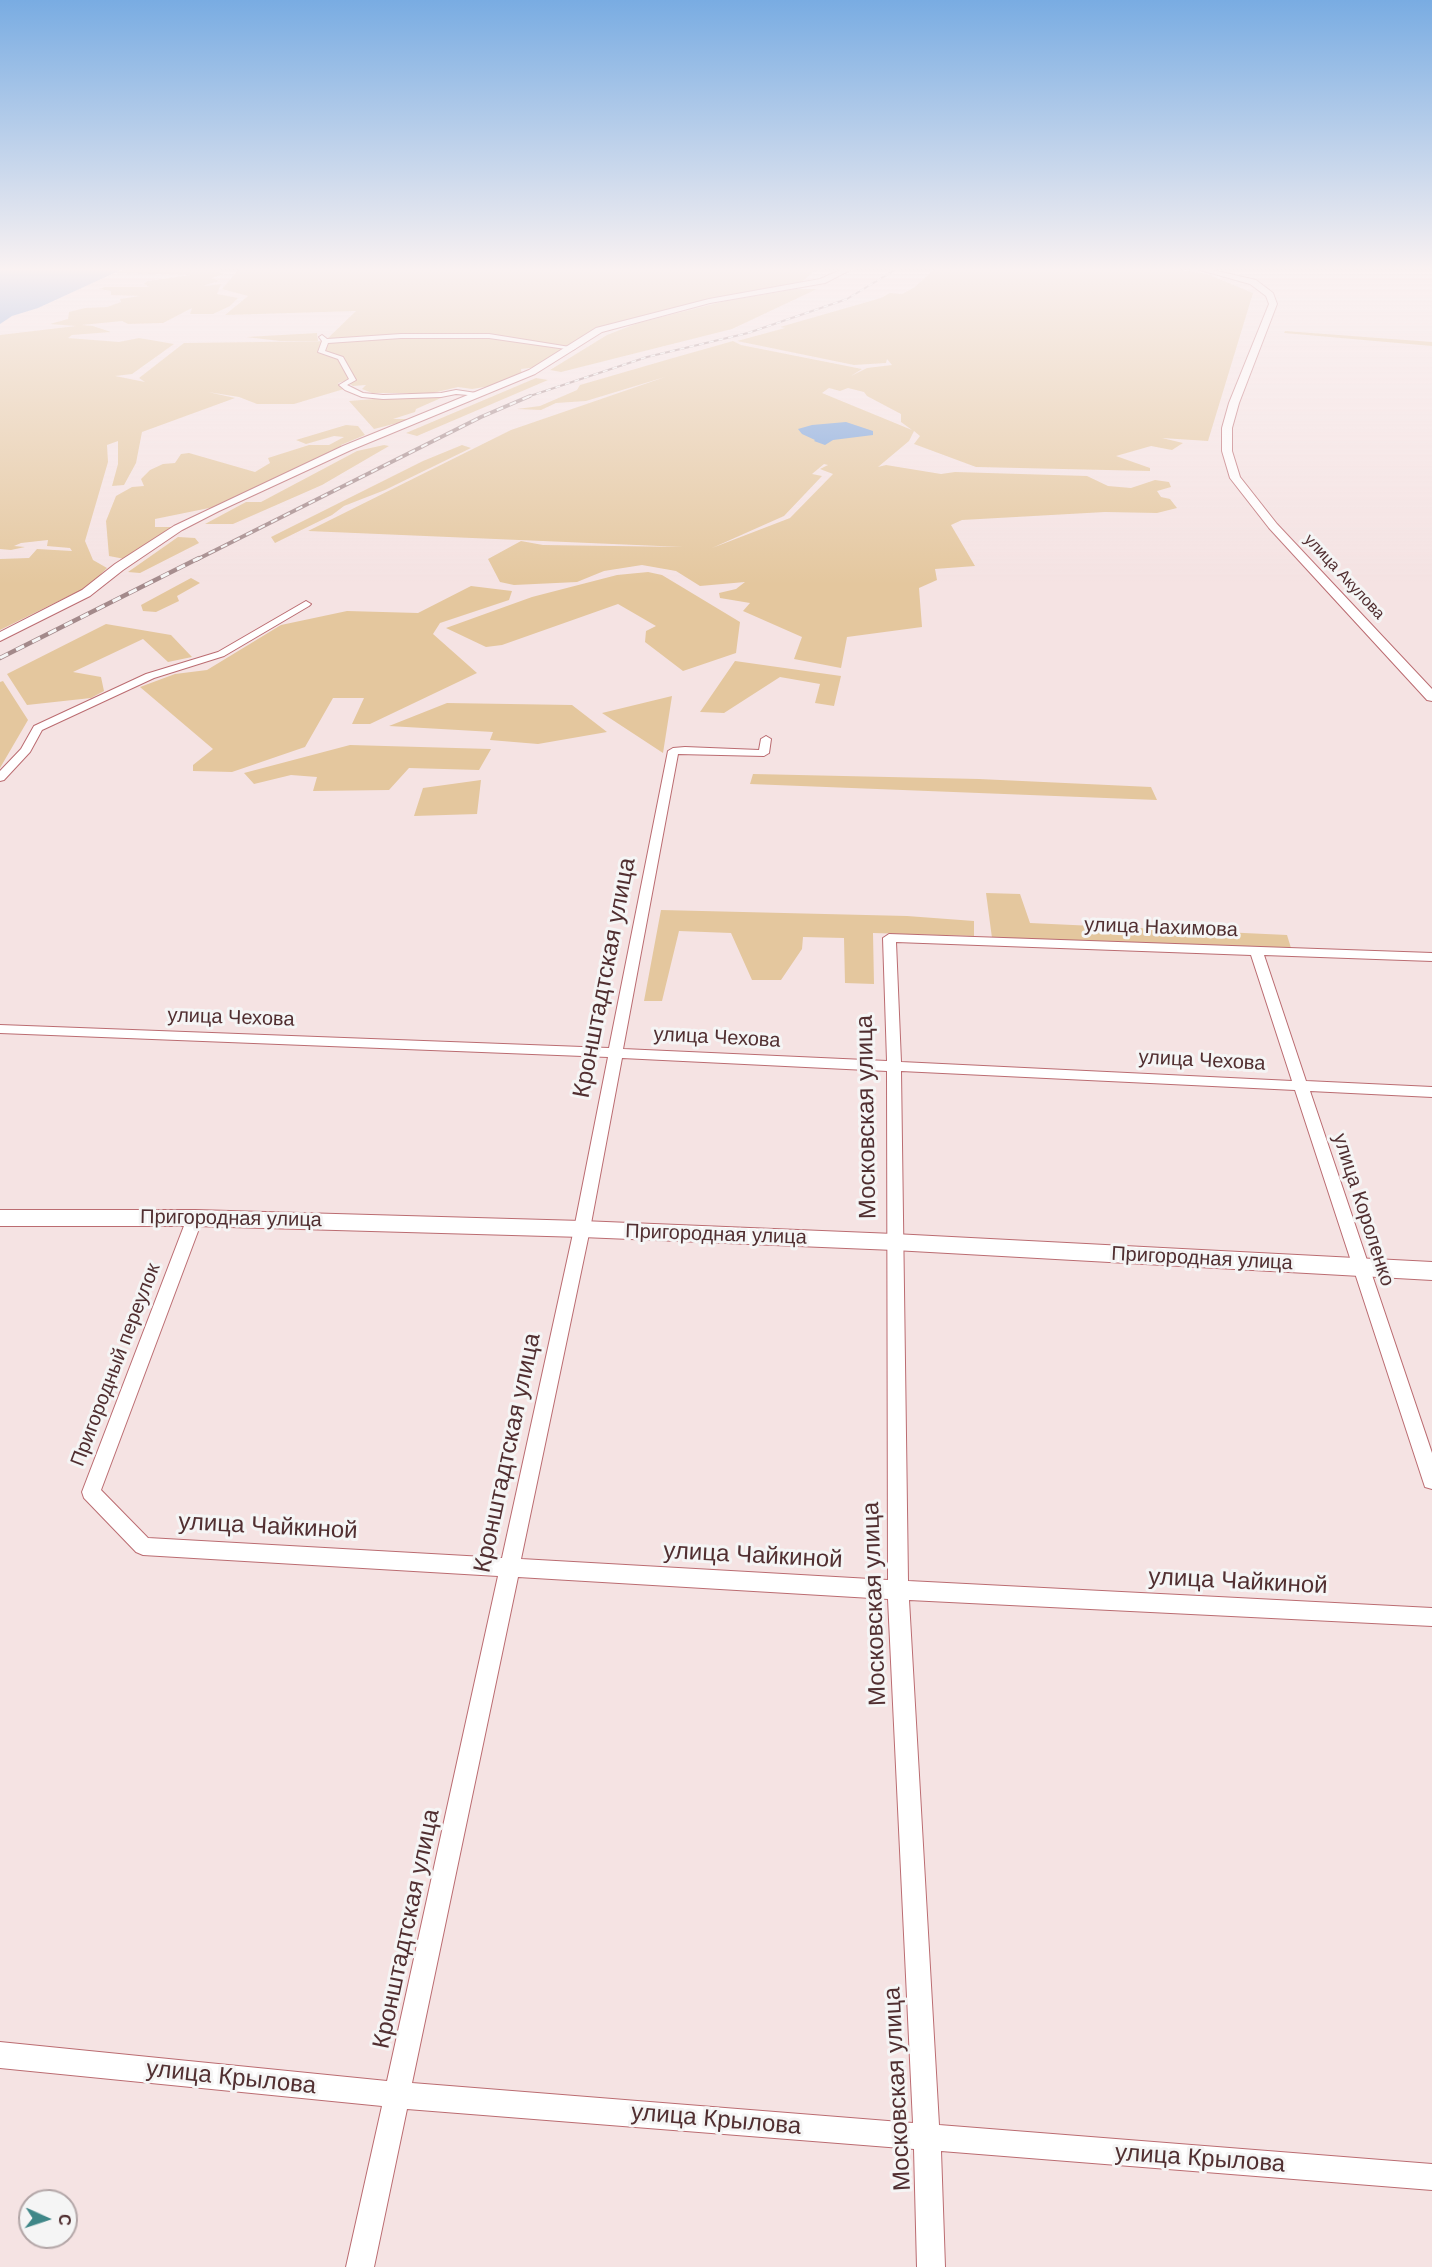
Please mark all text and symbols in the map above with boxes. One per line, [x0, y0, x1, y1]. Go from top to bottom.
street label: улица Акулова [1300, 530, 1388, 624]
street label: Кронштадтская улица [568, 855, 642, 1101]
street label: улица Нахимова [1084, 913, 1238, 943]
street label: улица Чехова [167, 1004, 295, 1032]
street label: Московская улица [851, 1015, 883, 1219]
street label: улица Чехова [653, 1023, 781, 1053]
street label: улица Чехова [1138, 1046, 1266, 1076]
street label: улица Короленко [1327, 1131, 1399, 1289]
street label: Пригородная улица [140, 1205, 322, 1233]
street label: Пригородная улица [625, 1220, 807, 1250]
street label: Пригородная улица [1111, 1242, 1293, 1276]
street label: Пригородный переулок [66, 1260, 166, 1470]
street label: Кронштадтская улица [469, 1331, 547, 1575]
street label: Московская улица [857, 1501, 893, 1707]
street label: улица Чайкиной [178, 1508, 358, 1546]
street label: улица Чайкиной [663, 1537, 843, 1575]
street label: улица Чайкиной [1148, 1563, 1328, 1601]
street label: Кронштадтская улица [368, 1807, 446, 2051]
street label: Московская улица [878, 1986, 918, 2192]
street label: улица Крылова [145, 2055, 317, 2101]
street label: улица Крылова [630, 2098, 802, 2142]
street label: улица Крылова [1114, 2139, 1286, 2179]
north arrow [18, 2189, 78, 2249]
text: С [56, 2214, 73, 2226]

